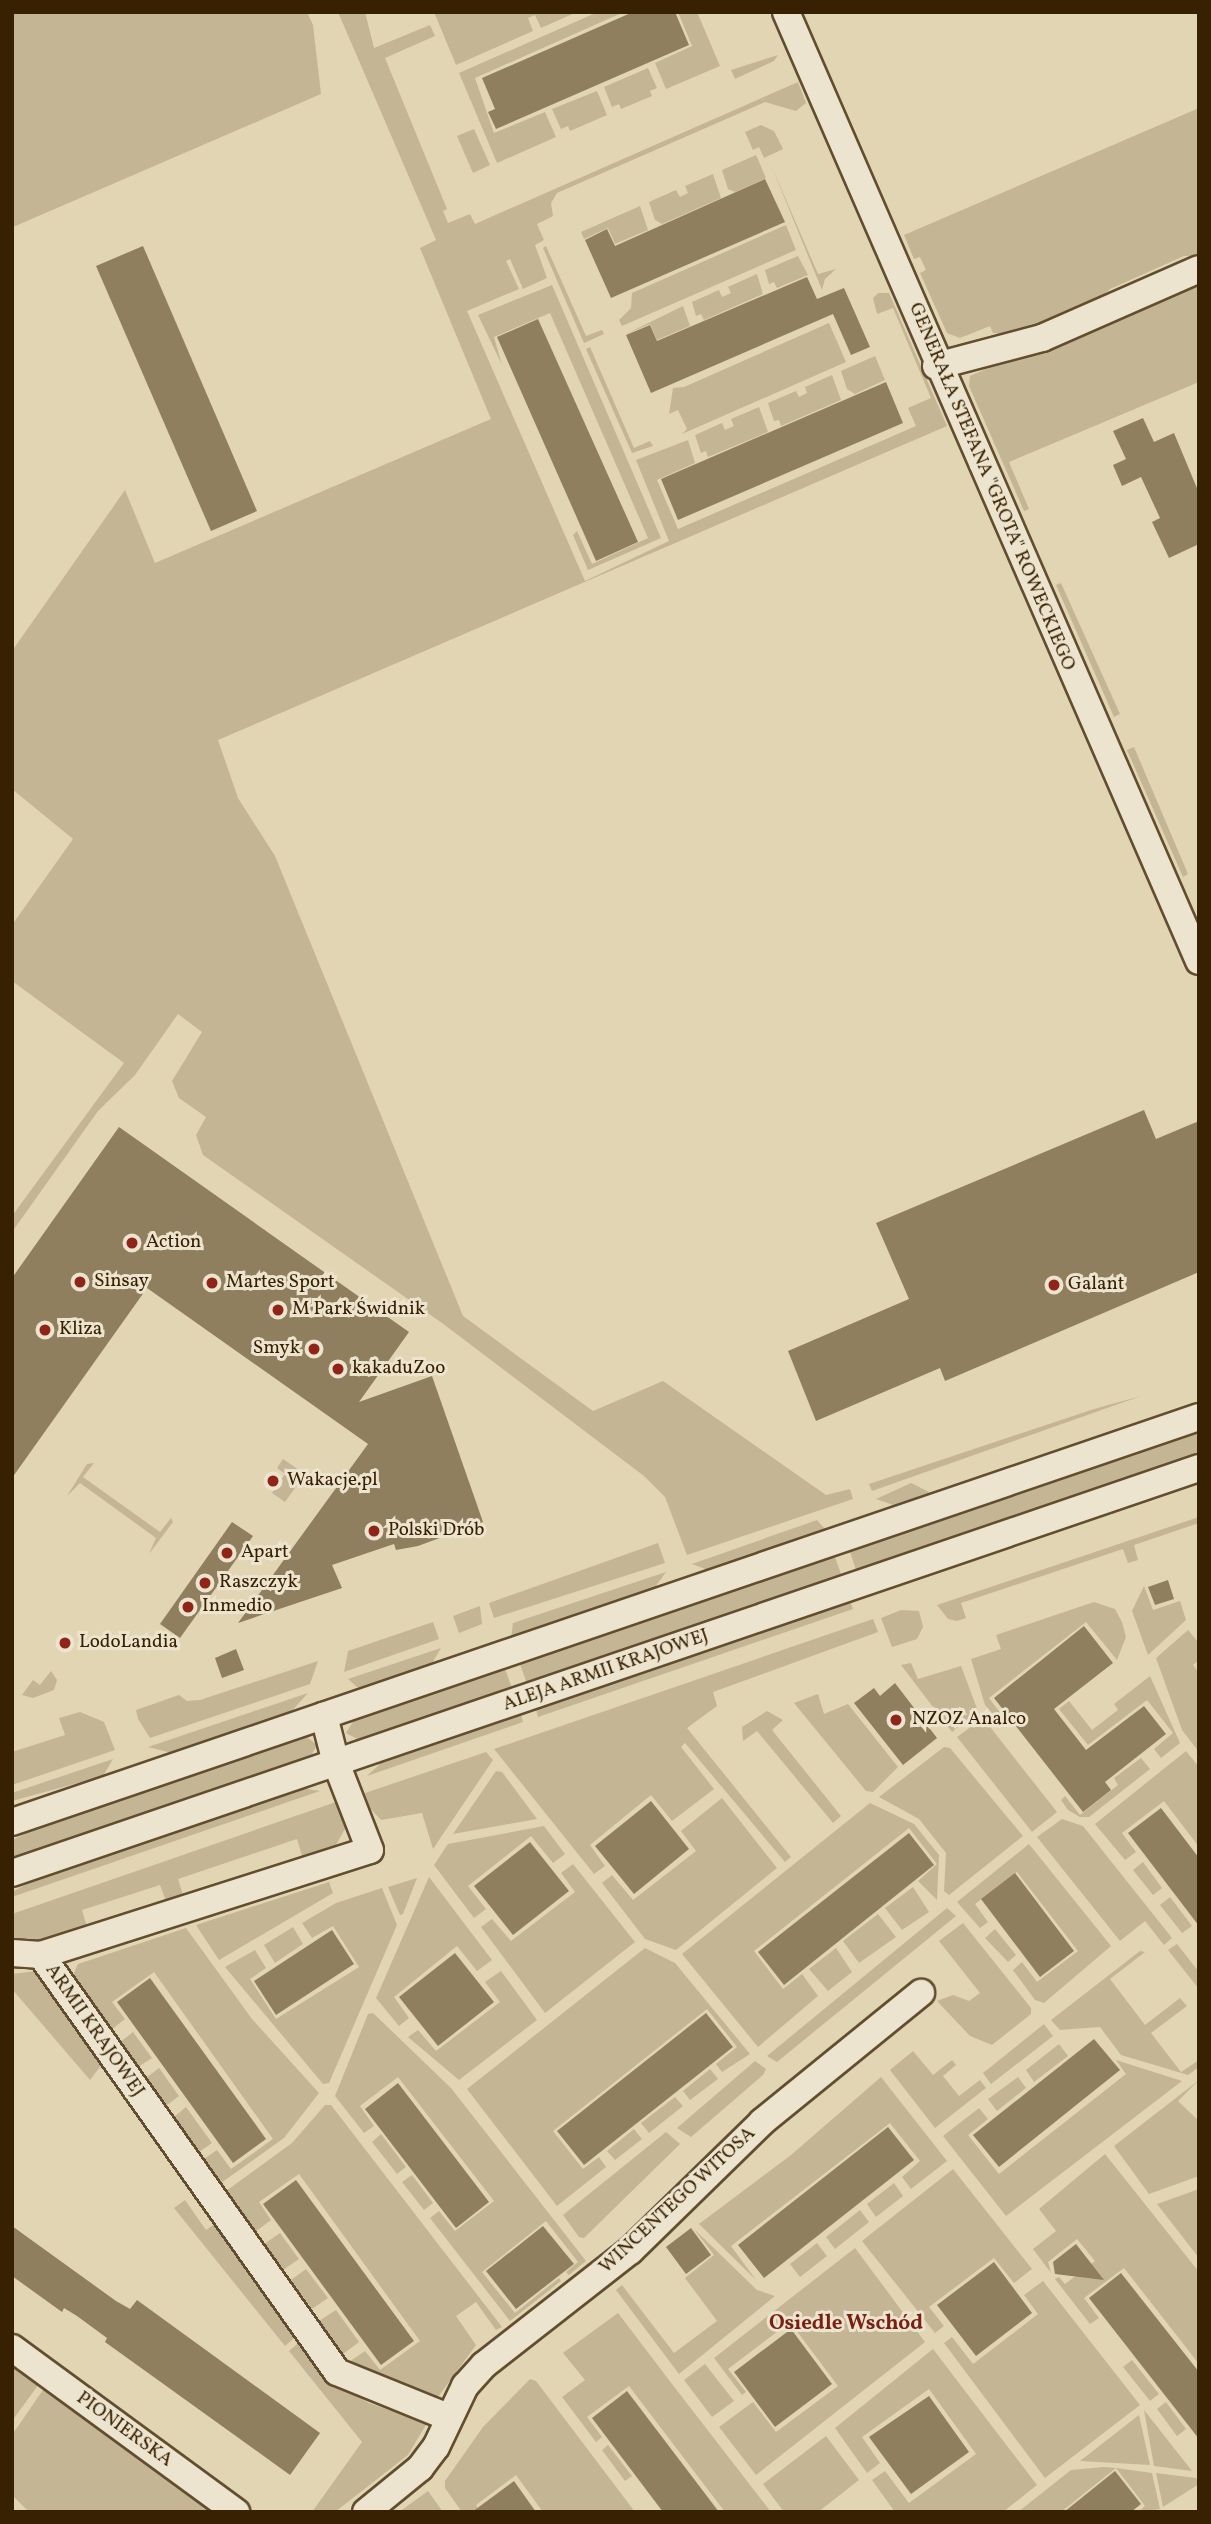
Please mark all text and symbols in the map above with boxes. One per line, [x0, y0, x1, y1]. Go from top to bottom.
street label: GENERAŁA STEFANA "GROTA" ROWECKIEGO [903, 300, 1079, 674]
place label: Action [146, 1232, 201, 1254]
marker: Action [124, 1235, 140, 1251]
place label: Sinsay [94, 1271, 149, 1293]
place label: Martes Sport [226, 1272, 335, 1294]
marker: Sinsay [72, 1274, 88, 1290]
place label: Galant [1068, 1274, 1125, 1296]
marker: Martes Sport [204, 1275, 220, 1291]
marker: Galant [1046, 1277, 1062, 1293]
place label: M Park Świdnik [292, 1299, 425, 1321]
marker: M Park Świdnik [270, 1302, 286, 1318]
place label: Kliza [59, 1319, 102, 1341]
marker: Kliza [37, 1322, 53, 1338]
place label: Smyk [253, 1338, 300, 1360]
marker: Smyk [306, 1341, 322, 1357]
place label: kakaduZoo [352, 1358, 445, 1380]
marker: kakaduZoo [330, 1361, 346, 1377]
place label: Wakacje.pl [287, 1470, 378, 1492]
marker: Wakacje.pl [265, 1473, 281, 1489]
place label: Polski Drób [388, 1520, 484, 1542]
marker: Polski Drób [366, 1523, 382, 1539]
place label: Apart [241, 1542, 289, 1564]
marker: Apart [219, 1545, 235, 1561]
place label: Raszczyk [219, 1572, 298, 1594]
marker: Raszczyk [197, 1575, 213, 1591]
place label: Inmedio [202, 1596, 272, 1618]
marker: Inmedio [180, 1599, 196, 1615]
street label: ALEJA ARMII KRAJOWEJ [500, 1625, 712, 1717]
place label: LodoLandia [79, 1632, 178, 1654]
marker: LodoLandia [57, 1635, 73, 1651]
place label: NZOZ Analco [912, 1709, 1026, 1731]
marker: NZOZ Analco [886, 1710, 906, 1730]
street label: ARMII KRAJOWEJ [40, 1960, 148, 2102]
street label: WINCENTEGO WITOSA [595, 2123, 761, 2279]
district label: Osiedle Wschód [769, 2311, 923, 2337]
street label: PIONIERSKA [71, 2387, 177, 2473]

